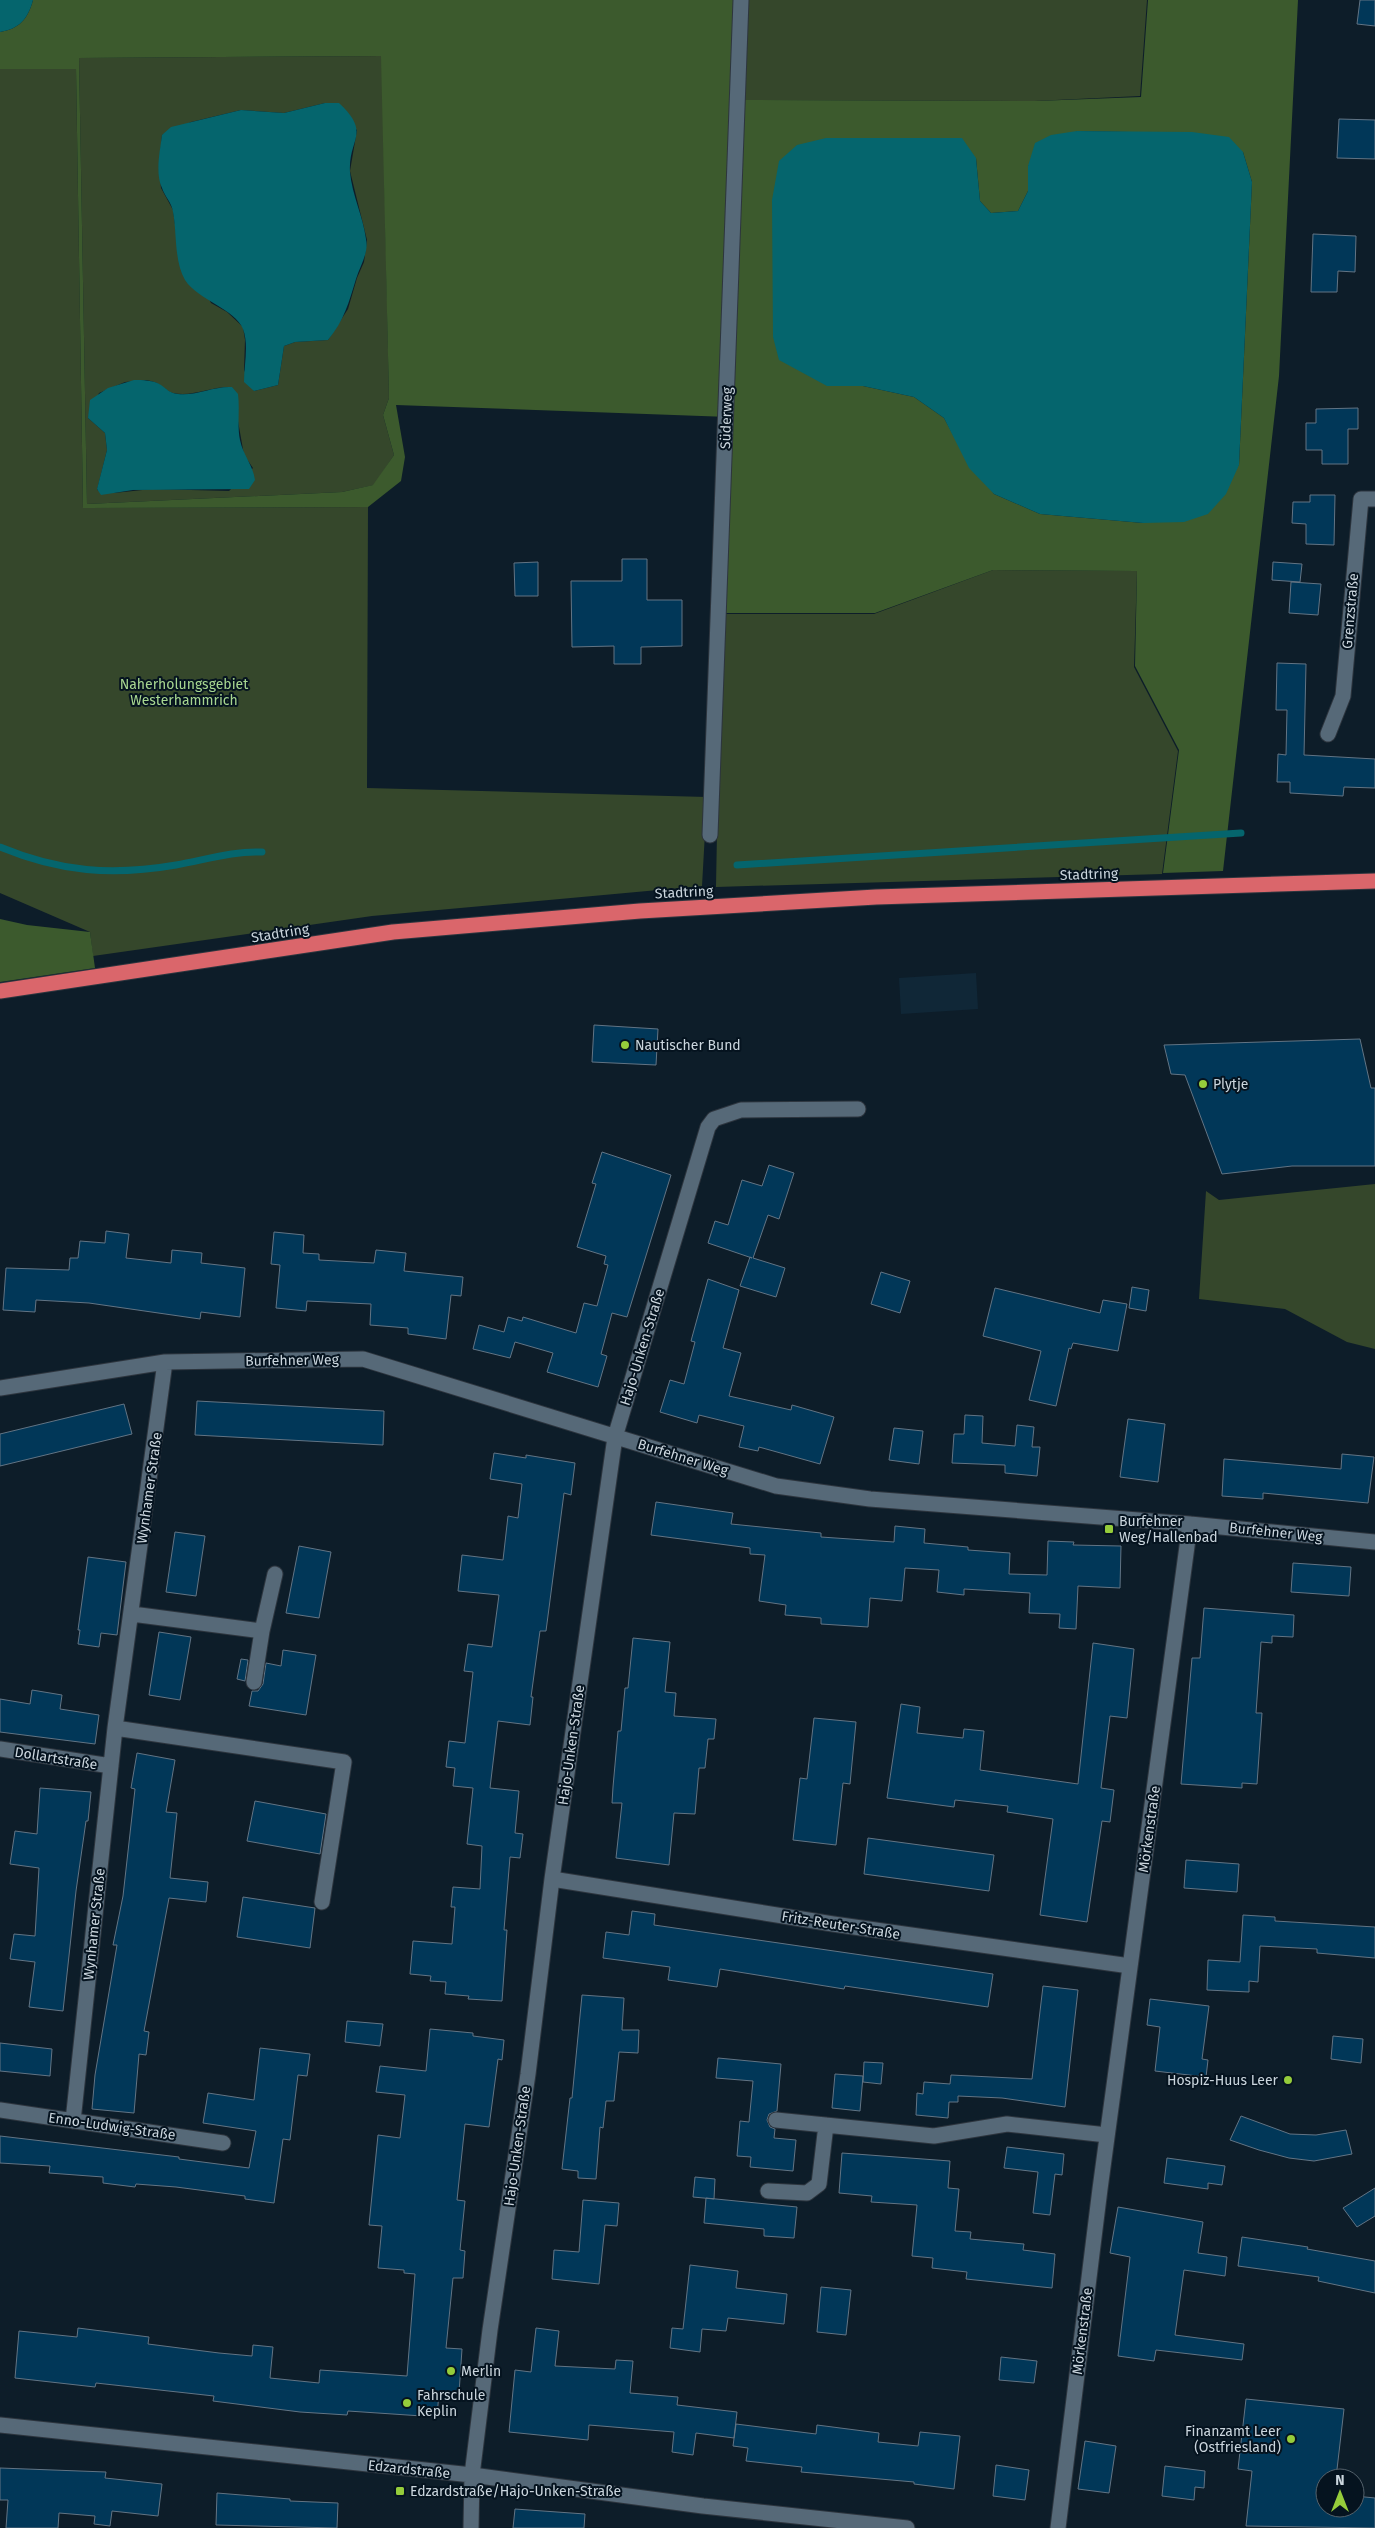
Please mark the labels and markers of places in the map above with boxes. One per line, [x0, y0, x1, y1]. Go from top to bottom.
place label: Nautischer Bund [635, 1037, 741, 1054]
marker: Nautischer Bund [619, 1039, 631, 1051]
place label: Plytje [1213, 1076, 1248, 1093]
marker: Plytje [1197, 1078, 1209, 1090]
place label: Burfehner Weg/Hallenbad [1119, 1513, 1218, 1546]
marker: Burfehner Weg/Hallenbad [1103, 1523, 1115, 1535]
place label: Hospiz-Huus Leer [1167, 2072, 1279, 2089]
marker: Hospiz-Huus Leer [1282, 2074, 1294, 2086]
place label: Merlin [461, 2363, 501, 2380]
marker: Merlin [445, 2365, 457, 2377]
place label: Fahrschule Keplin [417, 2387, 485, 2420]
marker: Fahrschule Keplin [401, 2397, 413, 2409]
place label: Finanzamt Leer (Ostfriesland) [1185, 2423, 1282, 2456]
marker: Finanzamt Leer (Ostfriesland) [1285, 2433, 1297, 2445]
place label: Edzardstraße/Hajo-Unken-Straße [410, 2483, 621, 2500]
marker: Edzardstraße/Hajo-Unken-Straße [394, 2485, 406, 2497]

